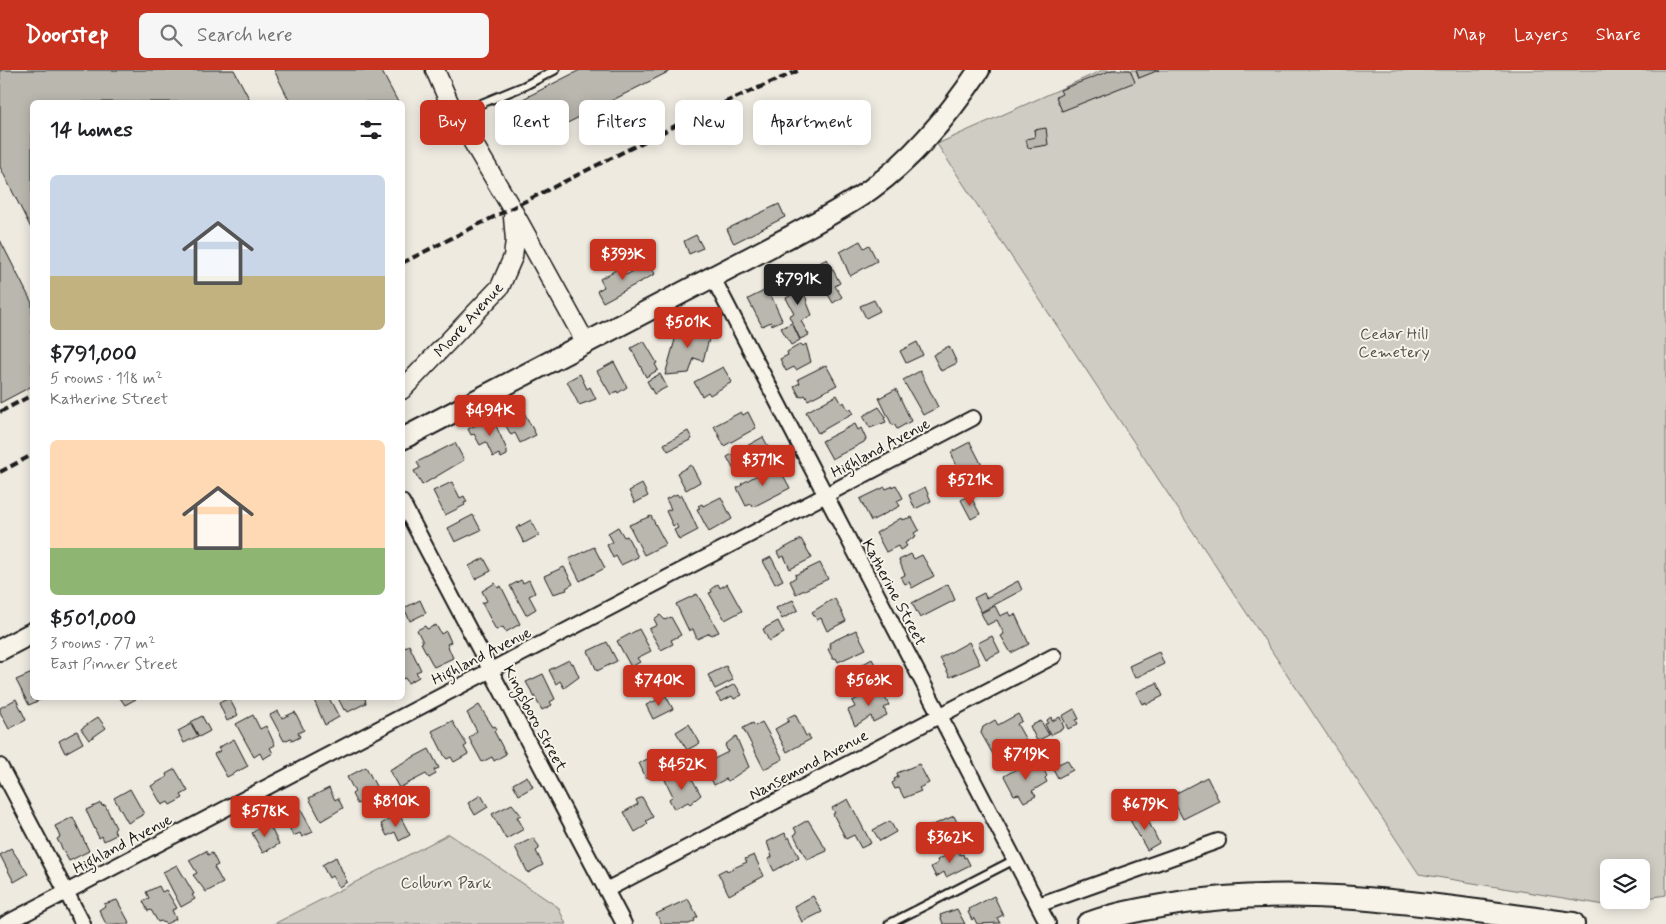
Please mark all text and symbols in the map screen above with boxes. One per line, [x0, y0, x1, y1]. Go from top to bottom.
search box [139, 13, 489, 58]
text: Doorstep [25, 20, 109, 51]
icon: search [157, 21, 185, 49]
text: Search here [197, 23, 293, 48]
text: Map [1453, 23, 1486, 47]
text: Layers [1514, 23, 1568, 47]
text: Share [1596, 23, 1641, 47]
chip: Buy [420, 100, 485, 145]
chip: Rent [495, 100, 569, 145]
chip: Filters [579, 100, 665, 145]
chip: New [675, 100, 743, 145]
chip: Apartment [753, 100, 871, 145]
text: 14 homes [50, 116, 133, 144]
icon: filters [357, 116, 385, 144]
icon: home [173, 208, 263, 298]
pin: $393K [588, 238, 658, 281]
text: $393K [601, 244, 645, 265]
pin: $791K [763, 264, 833, 306]
text: $791K [775, 269, 821, 290]
street label: Moore Avenue [430, 278, 509, 362]
pin: $501K [653, 306, 723, 349]
text: $501K [665, 312, 711, 333]
park label: Cedar Hill Cemetery [1358, 324, 1430, 363]
text: $791,000 [50, 340, 137, 368]
text: 5 rooms · 118 m² [50, 368, 163, 389]
text: Katherine Street [50, 389, 168, 410]
pin: $494K [455, 394, 525, 437]
text: $494K [466, 400, 514, 421]
street label: Highland Avenue [827, 413, 935, 484]
pin: $371K [728, 444, 798, 487]
text: $371K [742, 450, 784, 471]
pin: $521K [935, 464, 1005, 507]
text: $521K [948, 470, 992, 491]
icon: home [173, 473, 263, 563]
street label: Katherine Street [857, 536, 931, 650]
text: $501,000 [50, 605, 136, 633]
street label: Highland Avenue [428, 622, 536, 691]
text: 3 rooms · 77 m² [50, 633, 155, 654]
text: East Pinner Street [50, 654, 178, 675]
street label: Kingsboro Street [497, 662, 572, 777]
pin: $740K [624, 664, 694, 707]
pin: $563K [834, 664, 904, 707]
text: $740K [634, 670, 684, 691]
text: $563K [846, 670, 892, 691]
street label: Nansemond Avenue [745, 725, 872, 806]
pin: $719K [991, 738, 1061, 781]
text: $719K [1003, 744, 1049, 765]
pin: $452K [647, 748, 717, 791]
text: $452K [658, 754, 706, 775]
pin: $810K [361, 786, 431, 828]
pin: $679K [1110, 788, 1180, 831]
text: $810K [373, 791, 419, 812]
text: $679K [1122, 794, 1168, 815]
pin: $578K [230, 796, 300, 838]
text: $578K [242, 801, 289, 822]
street label: Highland Avenue [69, 809, 177, 880]
pin: $362K [915, 822, 985, 864]
text: $362K [927, 827, 973, 848]
map controls [1600, 859, 1650, 909]
button: layers [1600, 859, 1650, 909]
park label: Colburn Park [400, 873, 492, 894]

